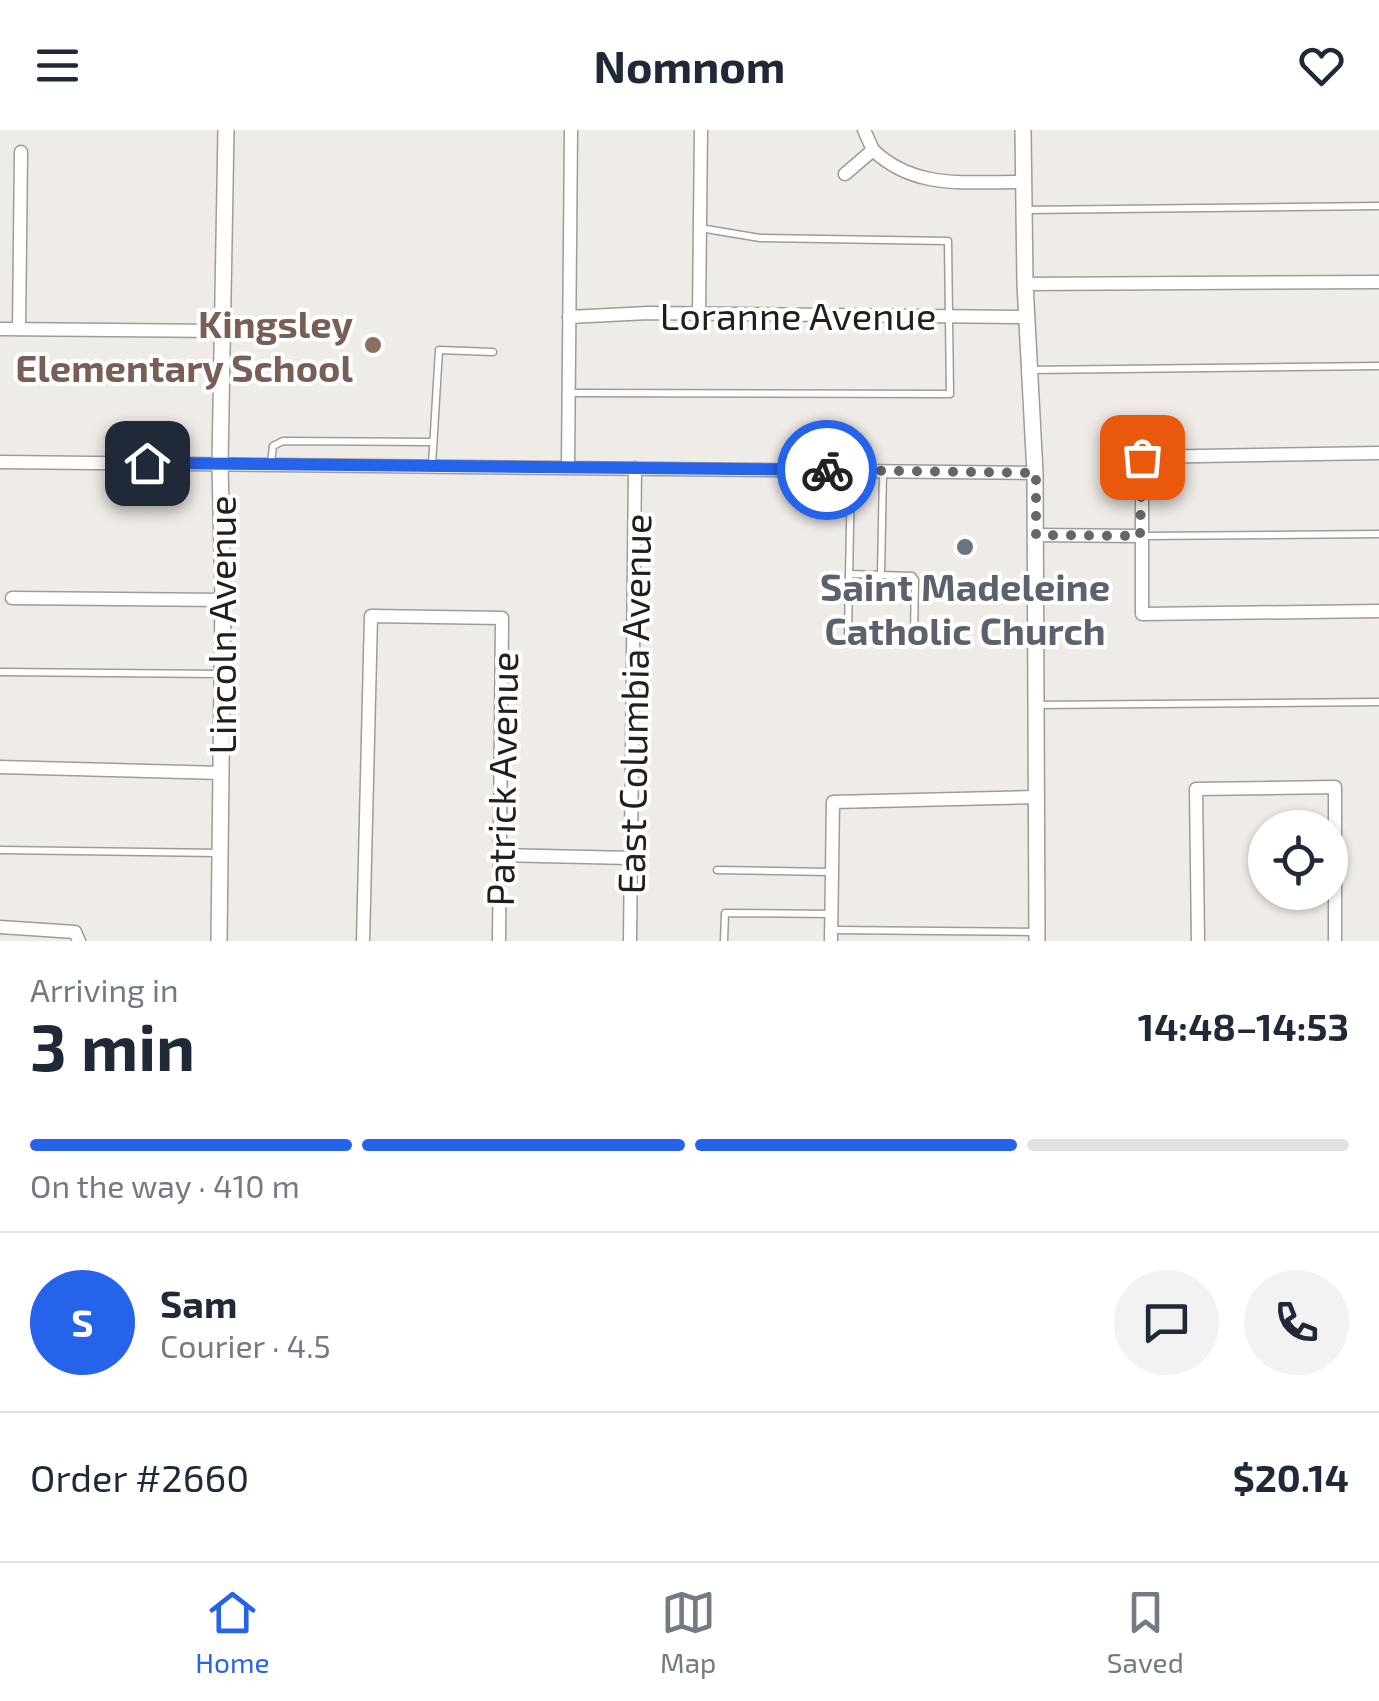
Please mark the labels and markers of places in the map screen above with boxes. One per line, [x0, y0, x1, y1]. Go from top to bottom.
place label: Kingsley Elementary School [15, 300, 354, 390]
marker: Kingsley Elementary School [362, 334, 384, 356]
pin [1100, 415, 1185, 500]
pin [105, 421, 190, 506]
marker: Saint Madeleine Catholic Church [954, 536, 976, 558]
place label: Saint Madeleine Catholic Church [820, 563, 1110, 653]

